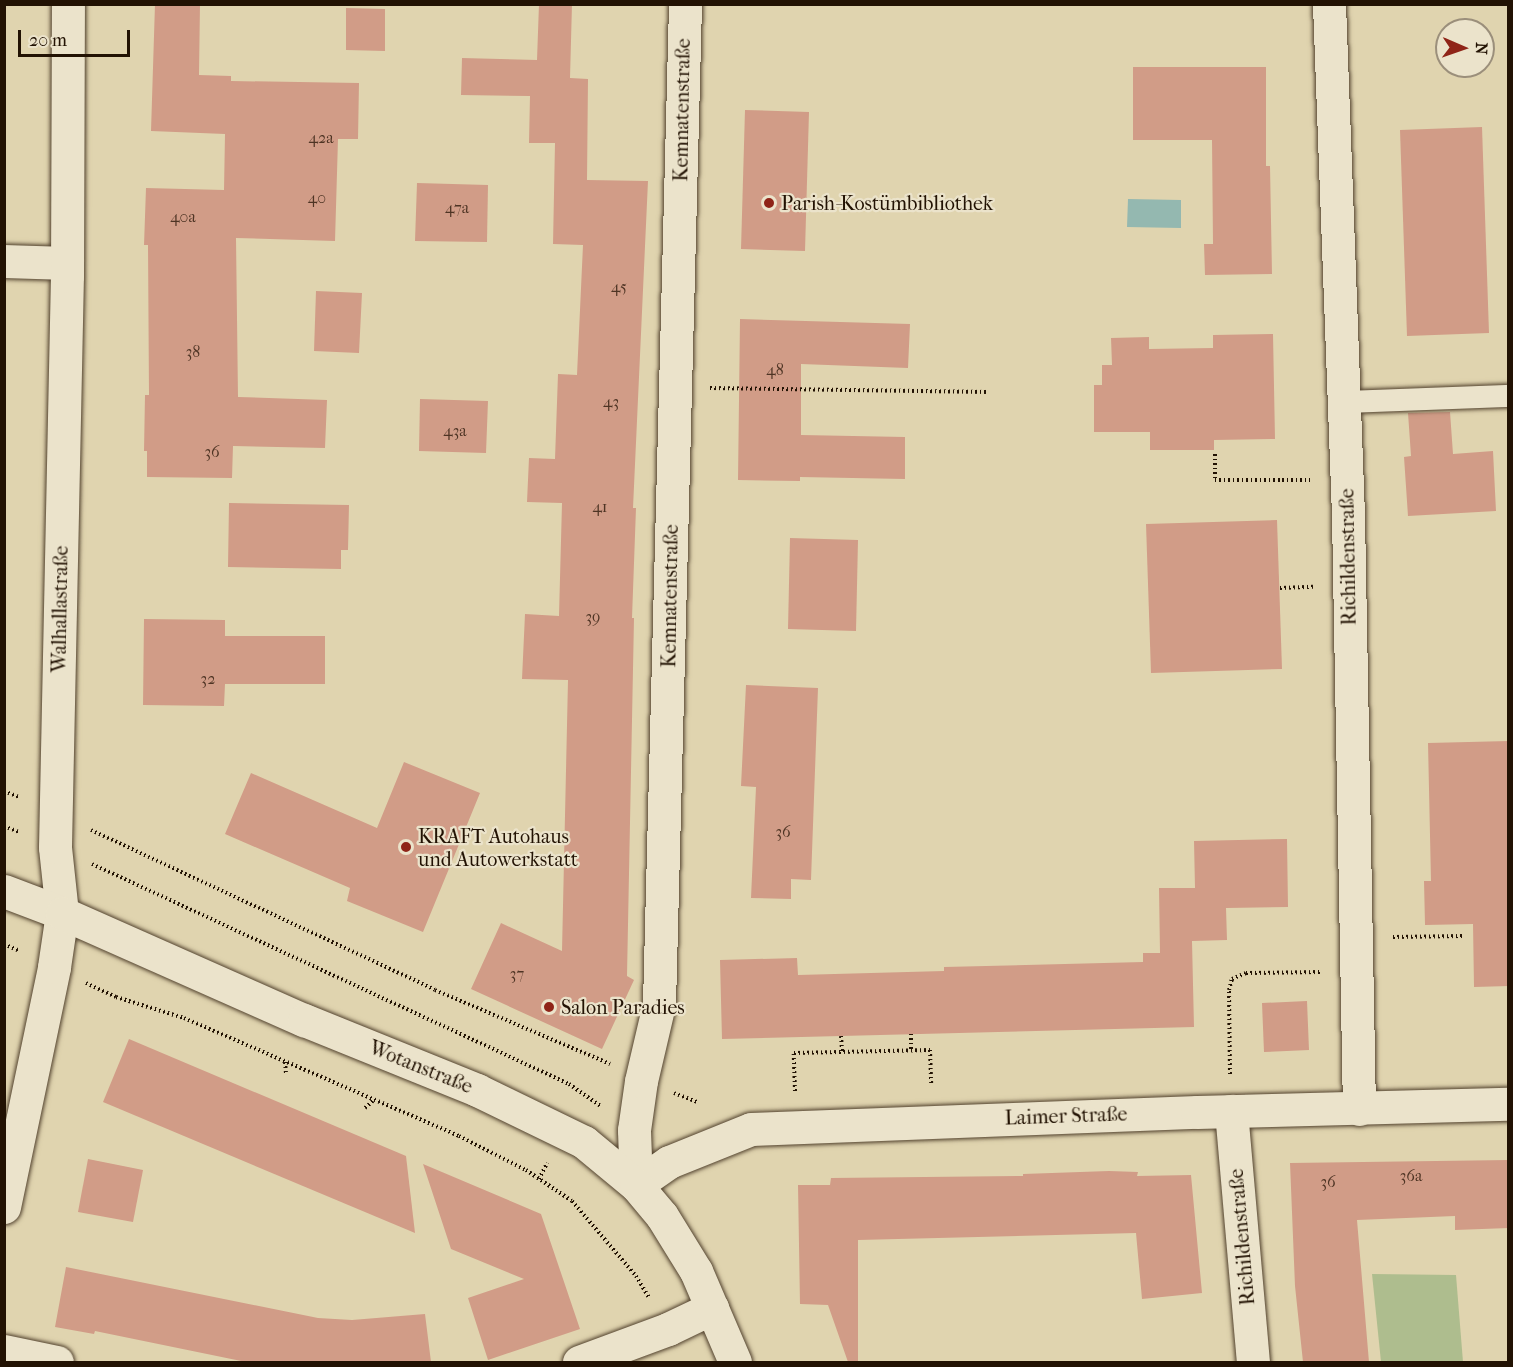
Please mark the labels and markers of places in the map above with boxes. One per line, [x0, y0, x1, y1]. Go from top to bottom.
place label: Parish-Kostümbibliothek [781, 191, 993, 215]
marker: Parish-Kostümbibliothek [762, 196, 776, 210]
place label: KRAFT Autohaus und Autowerkstatt [418, 824, 578, 871]
marker: KRAFT Autohaus und Autowerkstatt [399, 840, 413, 854]
place label: Salon Paradies [561, 995, 685, 1019]
marker: Salon Paradies [542, 1000, 556, 1014]

